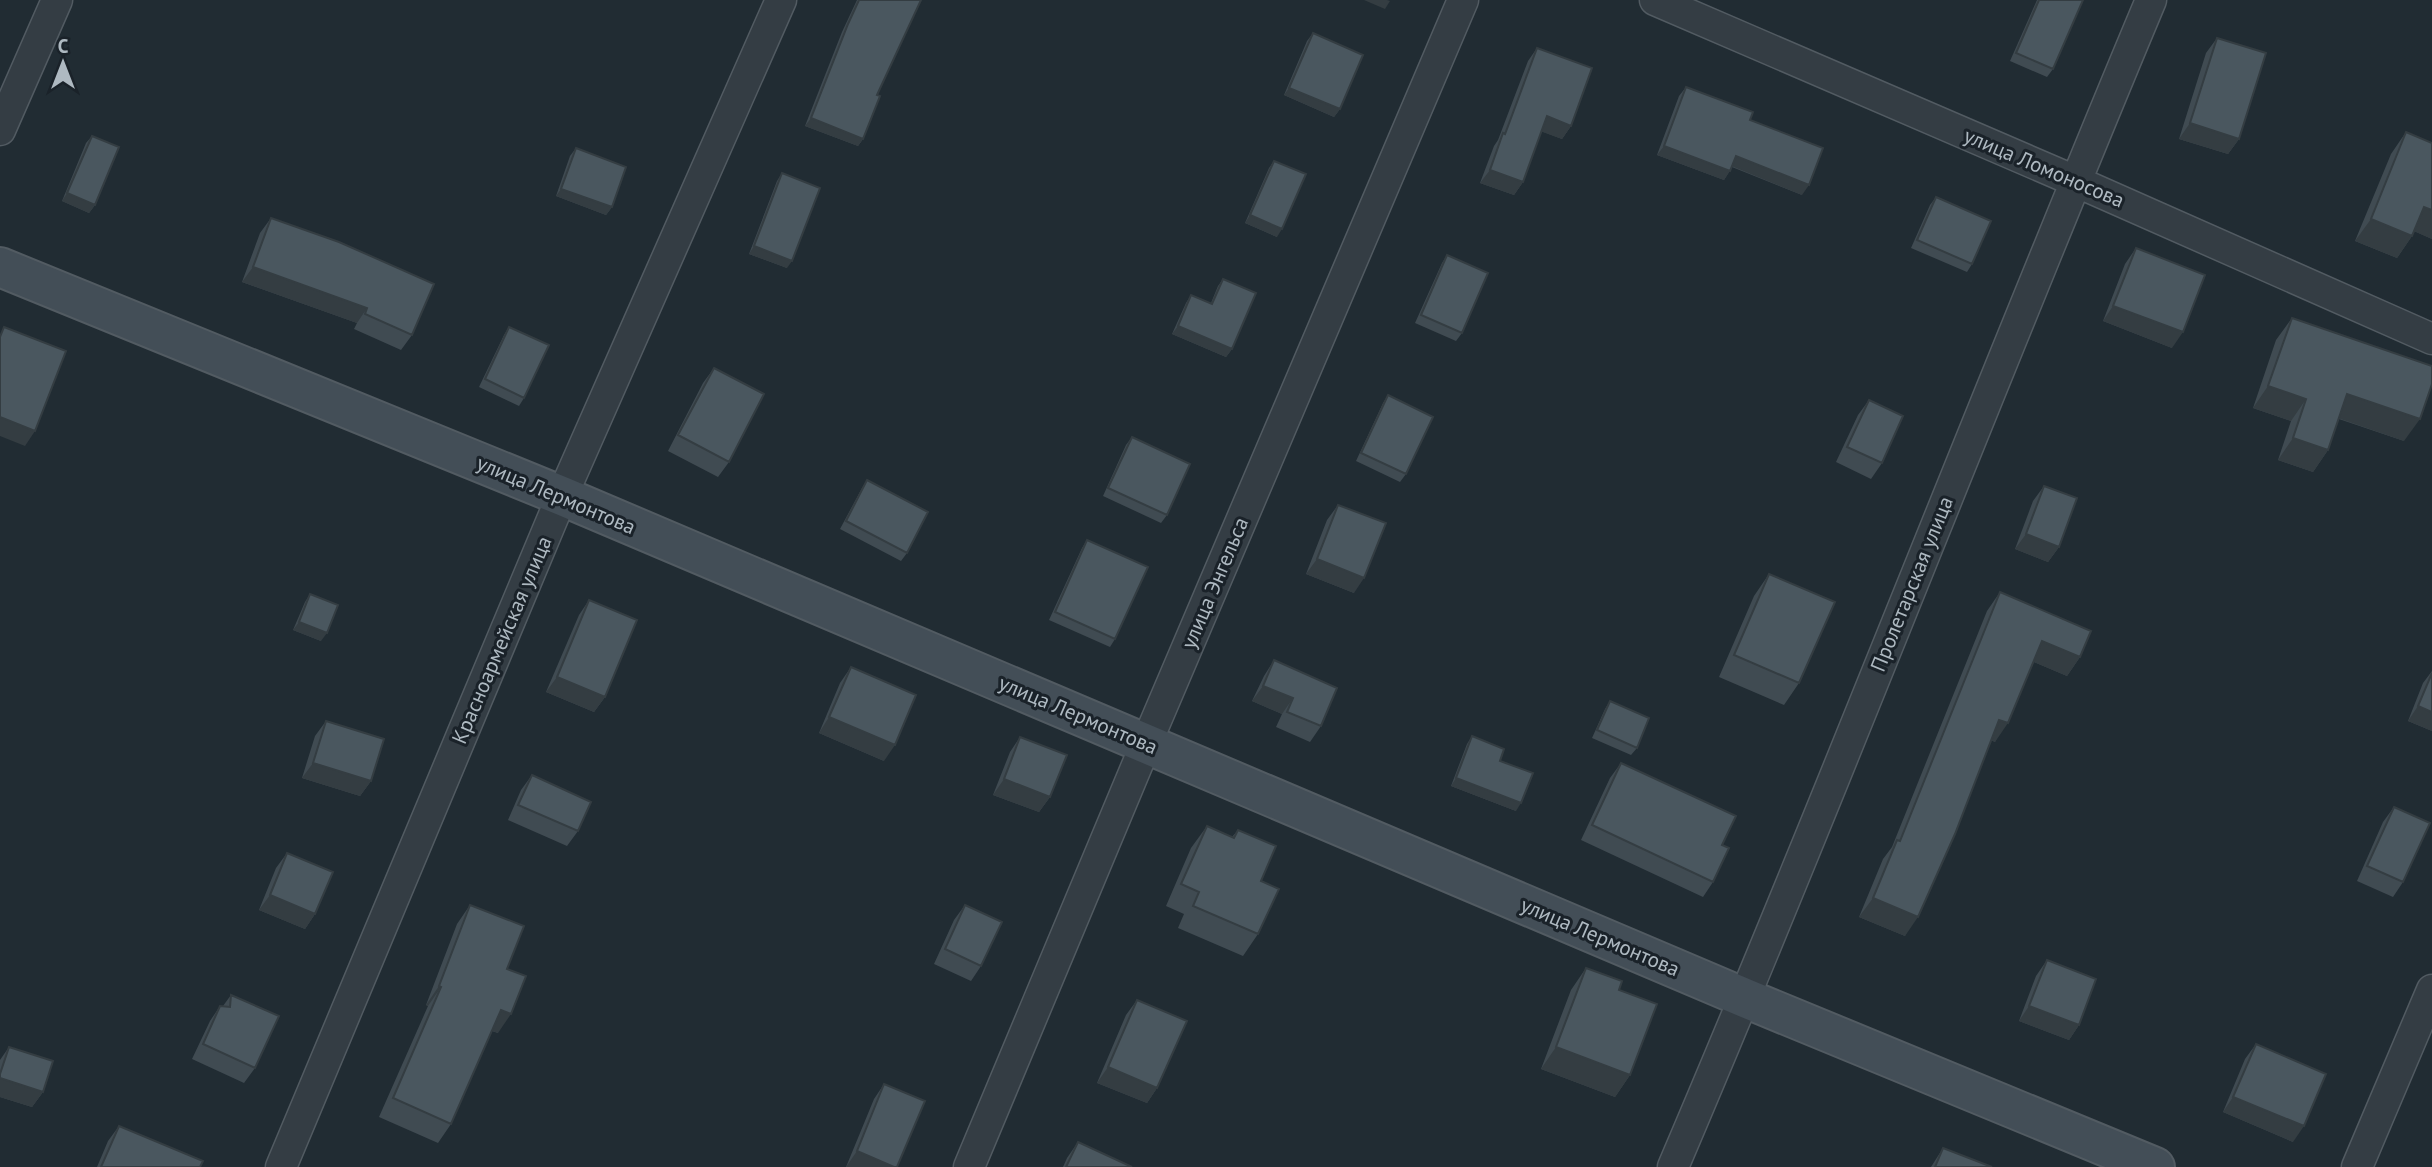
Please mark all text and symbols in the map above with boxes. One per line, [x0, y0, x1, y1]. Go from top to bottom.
north arrow [28, 28, 98, 98]
text: С [58, 34, 69, 58]
street label: улица Ломоносова [1960, 122, 2129, 214]
street label: улица Лермонтова [473, 449, 640, 540]
street label: Пролетарская улица [1864, 492, 1959, 675]
street label: улица Энгельса [1175, 513, 1254, 653]
street label: Красноармейская улица [446, 532, 558, 748]
street label: улица Лермонтова [995, 669, 1162, 760]
street label: улица Лермонтова [1517, 891, 1684, 982]

